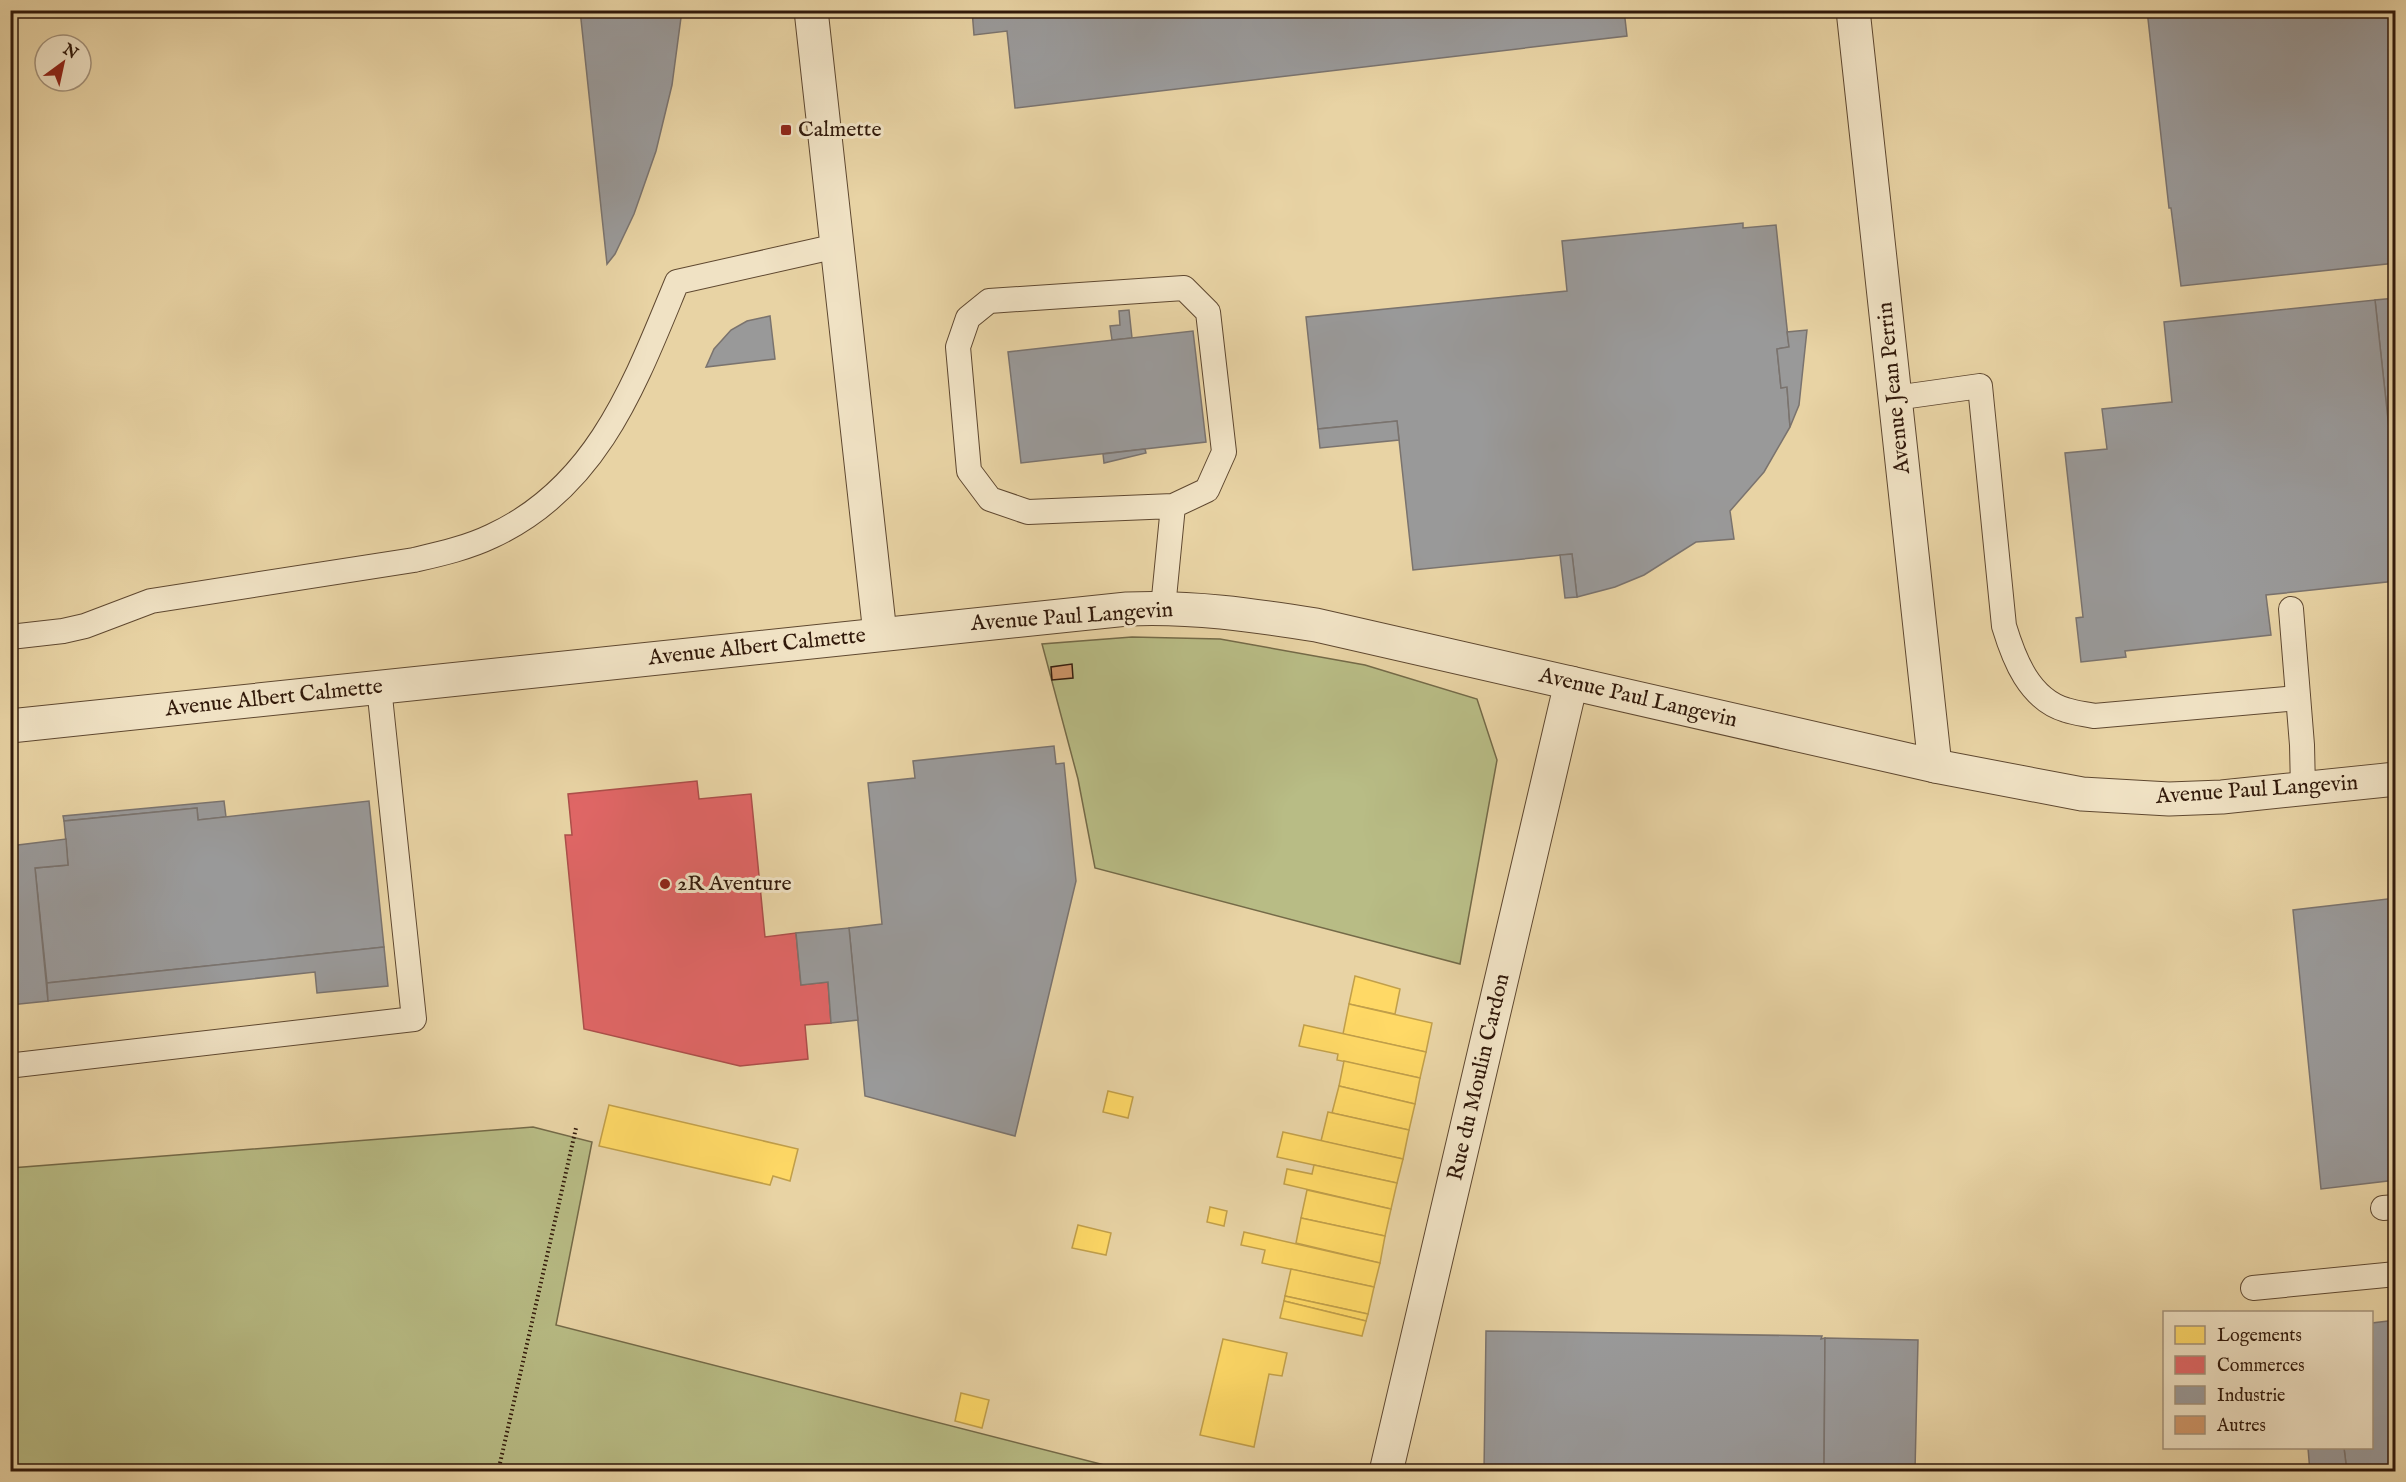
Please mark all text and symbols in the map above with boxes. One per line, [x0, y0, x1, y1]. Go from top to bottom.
north arrow [33, 33, 93, 93]
text: N [58, 39, 81, 64]
place label: Calmette [798, 116, 881, 144]
marker: Calmette [779, 123, 793, 137]
street label: Avenue Jean Perrin [1871, 300, 1917, 476]
street label: Avenue Paul Langevin [969, 596, 1174, 638]
street label: Avenue Albert Calmette [646, 622, 867, 672]
street label: Avenue Paul Langevin [1535, 661, 1740, 734]
street label: Avenue Albert Calmette [163, 673, 384, 723]
street label: Avenue Paul Langevin [2154, 769, 2359, 811]
place label: 2R Aventure [677, 870, 792, 898]
marker: 2R Aventure [658, 877, 672, 891]
street label: Rue du Moulin Cardon [1442, 971, 1516, 1183]
legend [2163, 1311, 2373, 1449]
text: Logements [2217, 1325, 2302, 1348]
text: Commerces [2217, 1355, 2305, 1378]
text: Industrie [2217, 1385, 2285, 1408]
text: Autres [2216, 1415, 2266, 1438]

